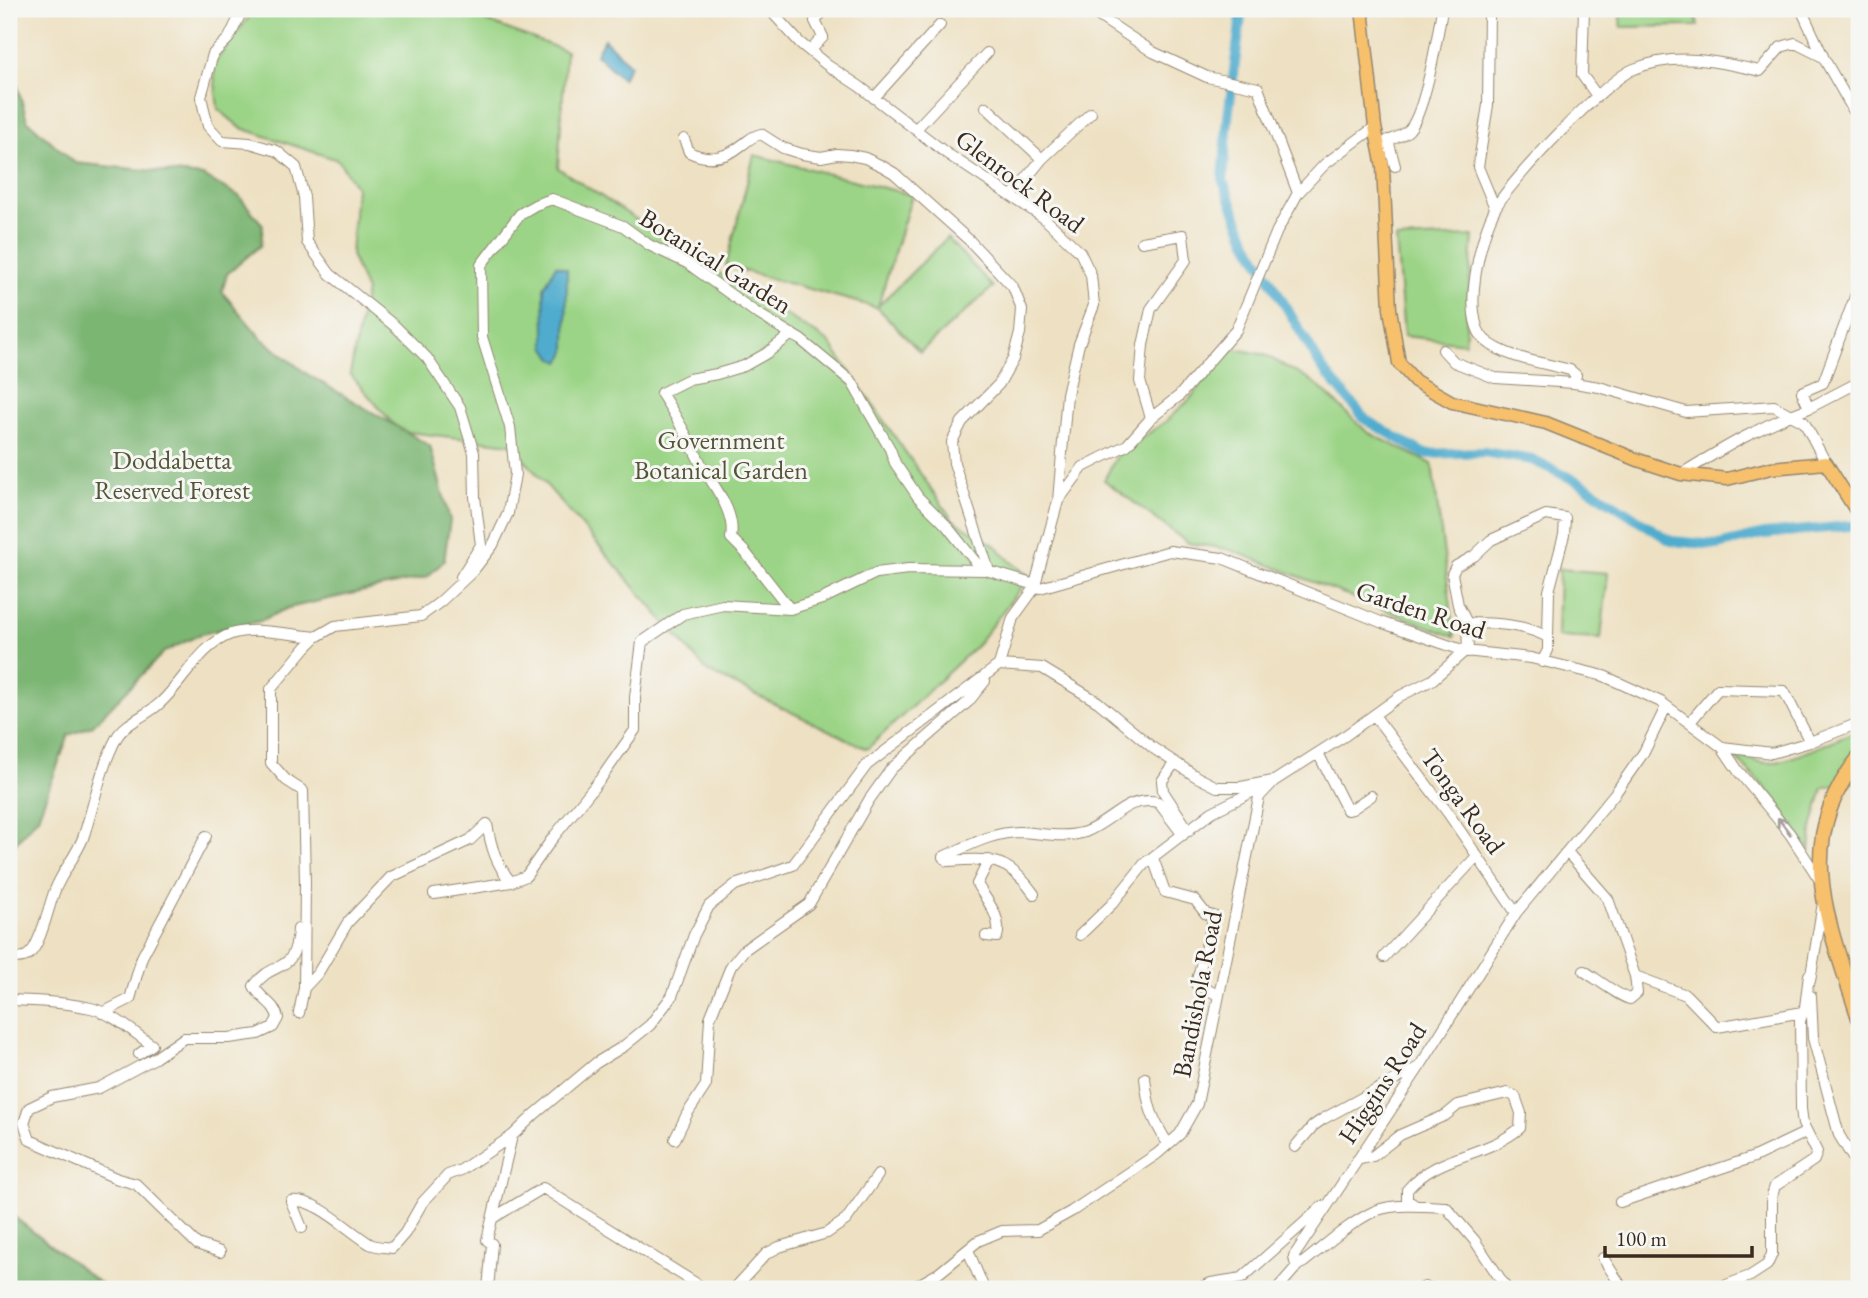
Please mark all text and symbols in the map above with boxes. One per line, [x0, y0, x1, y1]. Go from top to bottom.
street label: Glenrock Road [949, 121, 1092, 241]
street label: Botanical Garden [633, 201, 799, 322]
park label: Government Botanical Garden [634, 423, 808, 487]
park label: Doddabetta Reserved Forest [94, 443, 250, 507]
street label: Garden Road [1352, 573, 1491, 647]
street label: Tonga Road [1413, 741, 1513, 861]
one-way arrow [1776, 817, 1791, 836]
street label: Bandishola Road [1164, 907, 1230, 1080]
street label: Higgins Road [1330, 1015, 1434, 1150]
scale bar [1605, 1214, 1752, 1258]
text: 100 m [1616, 1225, 1667, 1252]

